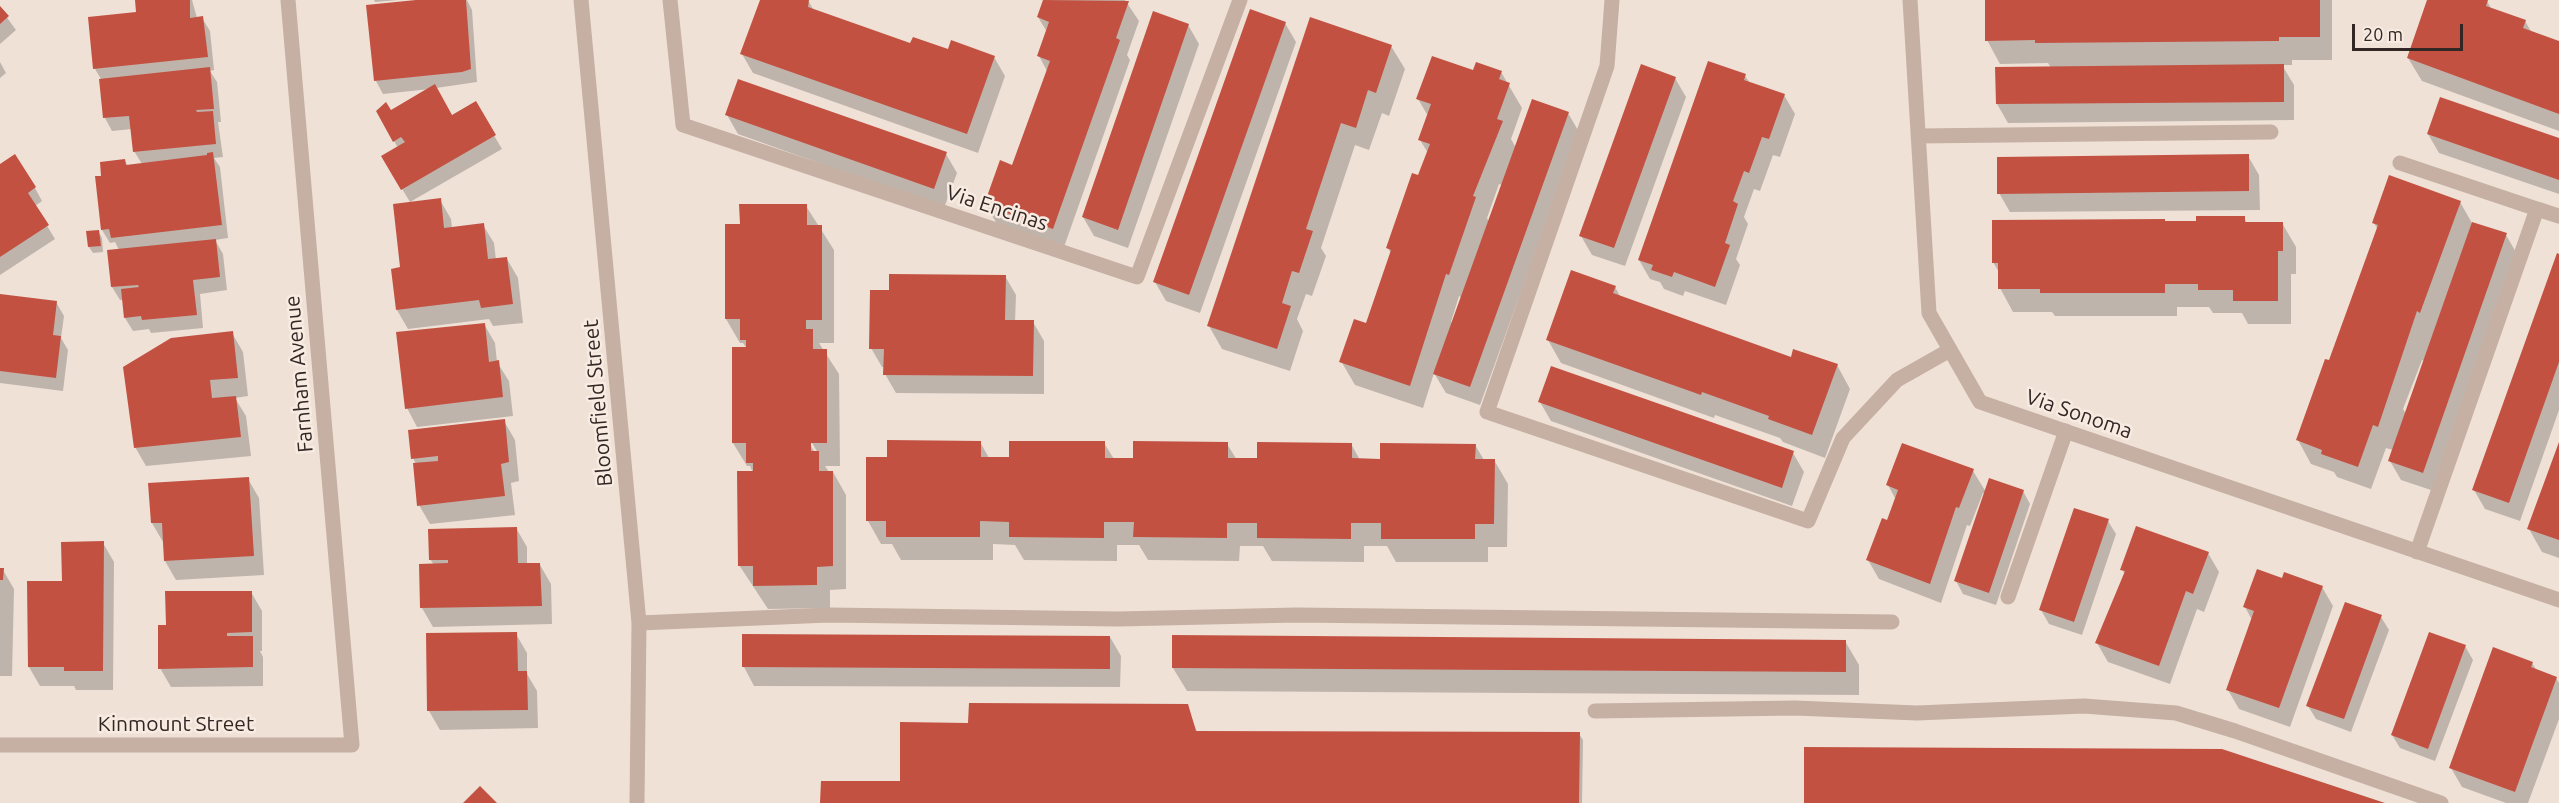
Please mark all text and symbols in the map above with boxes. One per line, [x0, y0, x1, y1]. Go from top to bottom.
scale bar [2355, 12, 2466, 50]
text: 20 m [2363, 24, 2403, 44]
street label: Via Encinas [943, 180, 1051, 236]
street label: Farnham Avenue [280, 294, 318, 454]
street label: Bloomfield Street [578, 318, 618, 488]
street label: Via Sonoma [2022, 384, 2136, 444]
street label: Kinmount Street [98, 711, 254, 737]

